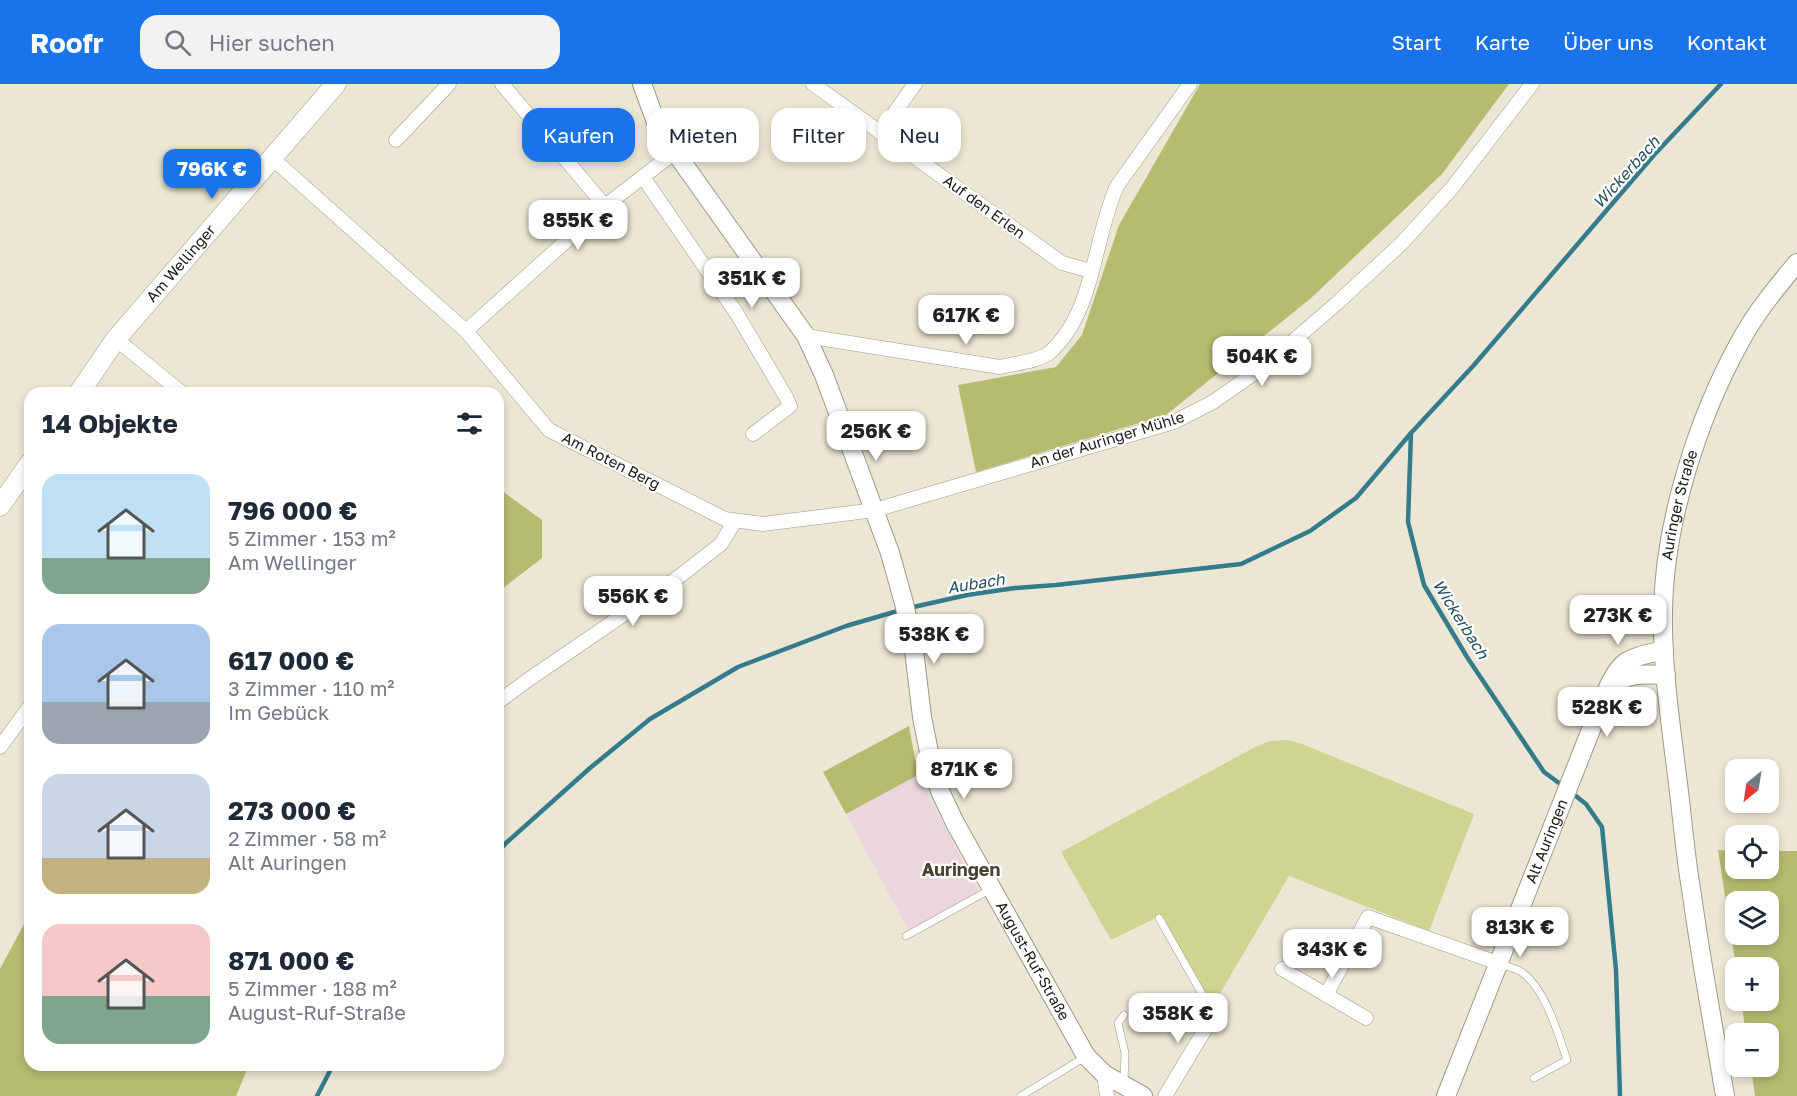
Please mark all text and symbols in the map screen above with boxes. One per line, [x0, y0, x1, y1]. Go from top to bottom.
search box [140, 15, 560, 69]
text: Roofr [30, 26, 104, 59]
icon: search [161, 26, 194, 59]
text: Hier suchen [209, 29, 335, 56]
text: Start [1391, 29, 1442, 55]
text: Karte [1475, 29, 1530, 55]
text: Über uns [1563, 29, 1654, 55]
text: Kontakt [1687, 29, 1767, 55]
chip: Kaufen [522, 108, 635, 162]
chip: Mieten [647, 108, 759, 162]
chip: Filter [771, 108, 866, 162]
chip: Neu [878, 108, 961, 162]
water label: Wickerbach [1588, 131, 1664, 212]
pin: 796K € [163, 149, 261, 200]
text: 796K € [177, 156, 247, 180]
street label: Auf den Erlen [940, 171, 1029, 242]
pin: 855K € [529, 200, 627, 251]
text: 855K € [543, 207, 613, 231]
street label: Am Wellinger [142, 221, 219, 305]
pin: 351K € [703, 258, 801, 309]
text: 351K € [718, 265, 786, 289]
pin: 617K € [917, 295, 1015, 346]
text: 617K € [932, 302, 1000, 326]
pin: 504K € [1213, 336, 1311, 387]
text: 504K € [1226, 343, 1298, 367]
icon: filters [453, 407, 486, 440]
street label: An der Auringer Mühle [1027, 407, 1186, 471]
text: 14 Objekte [42, 408, 178, 439]
pin: 256K € [827, 411, 925, 462]
text: 256K € [841, 418, 911, 442]
street label: Am Roten Berg [559, 428, 663, 493]
street label: Auringer Straße [1657, 447, 1701, 561]
text: 796 000 € [228, 495, 357, 526]
icon: home [90, 498, 162, 570]
text: 5 Zimmer · 153 m² [228, 526, 396, 550]
text: Am Wellinger [228, 550, 356, 574]
water label: Aubach [946, 568, 1007, 597]
pin: 556K € [584, 576, 682, 627]
water label: Wickerbach [1429, 576, 1494, 663]
text: 556K € [598, 583, 668, 607]
pin: 273K € [1569, 595, 1667, 646]
text: 273K € [1584, 602, 1652, 626]
pin: 538K € [885, 614, 983, 665]
text: 538K € [899, 621, 969, 645]
text: 617 000 € [228, 645, 354, 676]
icon: home [90, 648, 162, 720]
text: 3 Zimmer · 110 m² [228, 676, 395, 700]
pin: 528K € [1558, 687, 1656, 738]
text: 528K € [1572, 694, 1642, 718]
text: Im Gebück [228, 700, 329, 724]
pin: 871K € [915, 749, 1013, 800]
text: 871K € [930, 756, 998, 780]
north arrow [1725, 759, 1779, 813]
map controls [1725, 759, 1779, 1077]
text: 273 000 € [228, 795, 356, 826]
street label: Alt Auringen [1521, 796, 1571, 886]
icon: home [90, 798, 162, 870]
button: locate [1725, 825, 1779, 879]
text: 2 Zimmer · 58 m² [228, 826, 386, 850]
text: Alt Auringen [228, 850, 347, 874]
district label: Auringen [922, 858, 1000, 880]
button: layers [1725, 891, 1779, 945]
street label: August-Ruf-Straße [993, 898, 1074, 1023]
pin: 813K € [1471, 907, 1569, 958]
text: 813K € [1486, 914, 1554, 938]
pin: 343K € [1283, 929, 1381, 980]
text: 343K € [1297, 936, 1367, 960]
text: 871 000 € [228, 945, 354, 976]
icon: home [90, 948, 162, 1020]
button: + [1725, 957, 1779, 1011]
text: 5 Zimmer · 188 m² [228, 976, 397, 1000]
pin: 358K € [1129, 993, 1227, 1044]
text: August-Ruf-Straße [228, 1000, 406, 1024]
text: 358K € [1143, 1000, 1213, 1024]
button: − [1725, 1023, 1779, 1077]

